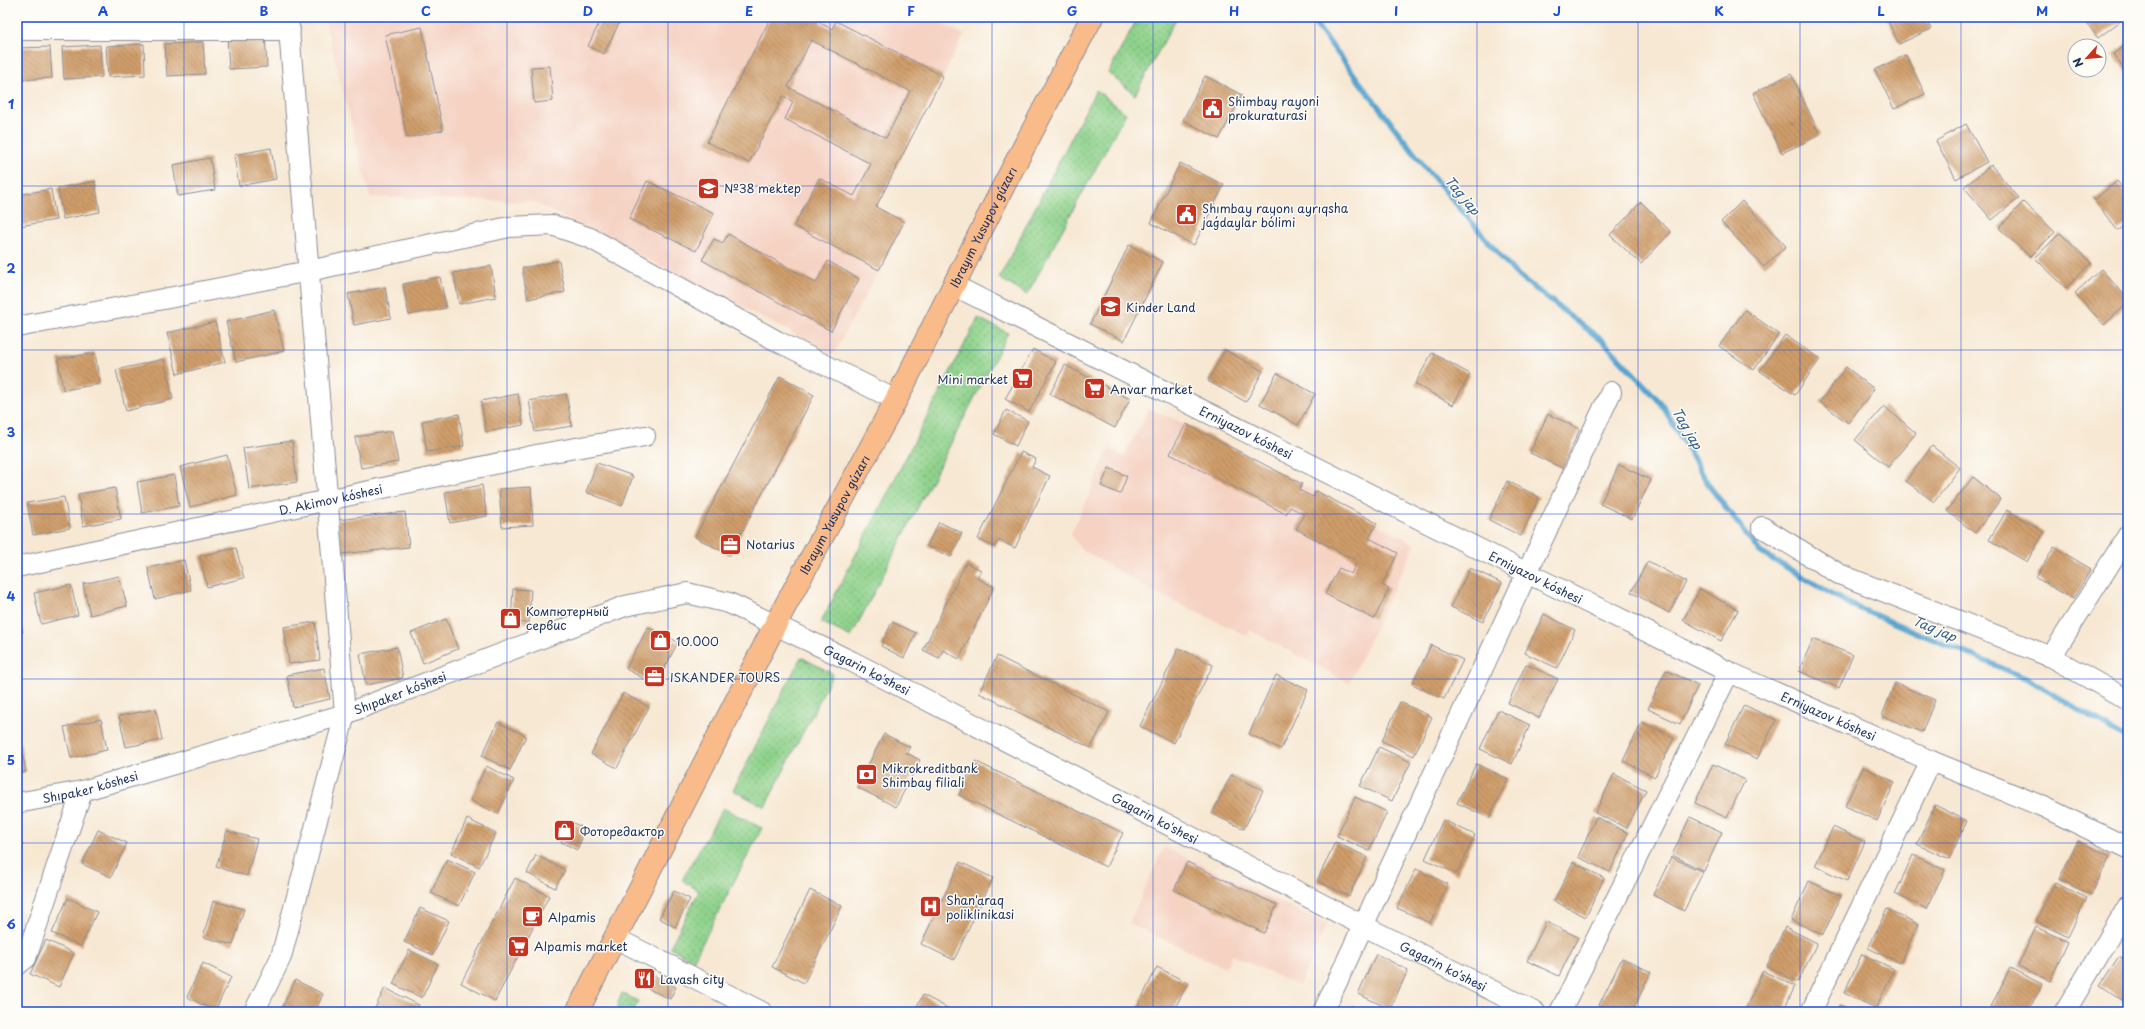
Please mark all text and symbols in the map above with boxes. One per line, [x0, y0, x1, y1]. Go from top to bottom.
text: A [98, 1, 108, 20]
text: B [260, 1, 269, 20]
text: C [421, 1, 431, 20]
text: D [583, 1, 593, 20]
text: E [745, 1, 753, 20]
text: F [907, 1, 915, 20]
text: G [1067, 1, 1077, 20]
text: H [1229, 1, 1239, 20]
text: I [1394, 1, 1398, 20]
text: J [1553, 1, 1561, 20]
text: K [1714, 1, 1724, 20]
text: L [1877, 1, 1885, 20]
text: M [2036, 1, 2048, 20]
north arrow [2067, 38, 2107, 78]
text: N [2068, 55, 2087, 71]
place label: Shimbay rayoni prokuraturasi [1228, 92, 1319, 124]
text: 1 [8, 94, 14, 113]
public building icon: Shimbay rayoni prokuraturasi [1199, 95, 1225, 121]
street label: Ibrayım Yusupov gúzarı [945, 163, 1021, 290]
water label: Tag jap [1441, 171, 1486, 220]
school or university icon: №38 mektep [695, 175, 721, 201]
place label: №38 mektep [724, 179, 801, 197]
place label: Shımbay rayonı ayrıqsha jaǵdaylar bólimi [1201, 199, 1349, 231]
public building icon: Shımbay rayonı ayrıqsha jaǵdaylar bólimi [1173, 202, 1199, 228]
text: 2 [6, 258, 16, 277]
school or university icon: Kinder Land [1097, 294, 1123, 320]
place label: Kinder Land [1126, 298, 1196, 316]
supermarket icon: Mini market [1010, 366, 1036, 392]
place label: Mini market [937, 370, 1008, 388]
supermarket icon: Anvar market [1082, 376, 1108, 402]
place label: Anvar market [1110, 380, 1193, 398]
street label: Erniyazov kóshesi [1196, 401, 1296, 463]
water label: Tag jap [1668, 403, 1708, 454]
text: 3 [7, 422, 16, 441]
street label: Ibrayım Yusupov gúzarı [795, 452, 874, 578]
street label: D. Akimov kóshesi [277, 479, 384, 519]
office icon: Notarius [718, 531, 744, 557]
place label: Notarius [746, 535, 795, 553]
street label: Erniyazov kóshesi [1486, 546, 1586, 608]
text: 4 [7, 586, 16, 605]
place label: Компютерный сервис [526, 602, 609, 634]
shop icon: Компютерный сервис [498, 605, 524, 631]
water label: Tag jap [1910, 610, 1961, 646]
shop icon: 10.000 [648, 628, 674, 654]
place label: 10.000 [676, 632, 719, 650]
street label: Gagarin ko'shesi [821, 640, 914, 699]
office icon: ISKANDER TOURS [641, 664, 667, 690]
street label: Shıpaker kóshesi [351, 667, 449, 719]
place label: ISKANDER TOURS [670, 668, 780, 686]
street label: Erniyazov kóshesi [1778, 687, 1879, 745]
text: 5 [7, 750, 15, 769]
place label: Mikrokreditbank Shimbay filiali [882, 759, 978, 791]
bank icon: Mikrokreditbank Shimbay filiali [853, 762, 879, 788]
street label: Shıpaker kóshesi [41, 766, 140, 807]
street label: Gagarin ko'shesi [1109, 788, 1201, 848]
shop icon: Фоторедактор [551, 818, 577, 844]
place label: Фоторедактор [580, 822, 664, 840]
place label: Shan'araq poliklinikasi [946, 891, 1014, 923]
hospital icon: Shan'araq poliklinikasi [918, 894, 944, 920]
cafe icon: Alpamis [519, 904, 545, 930]
place label: Alpamis [548, 908, 596, 926]
text: 6 [6, 914, 16, 933]
supermarket icon: Alpamis market [505, 933, 531, 959]
street label: Gagarin ko'shesi [1397, 936, 1490, 995]
place label: Alpamis market [534, 937, 628, 955]
restaurant icon: Lavash city [631, 966, 657, 992]
place label: Lavash city [660, 970, 725, 988]

